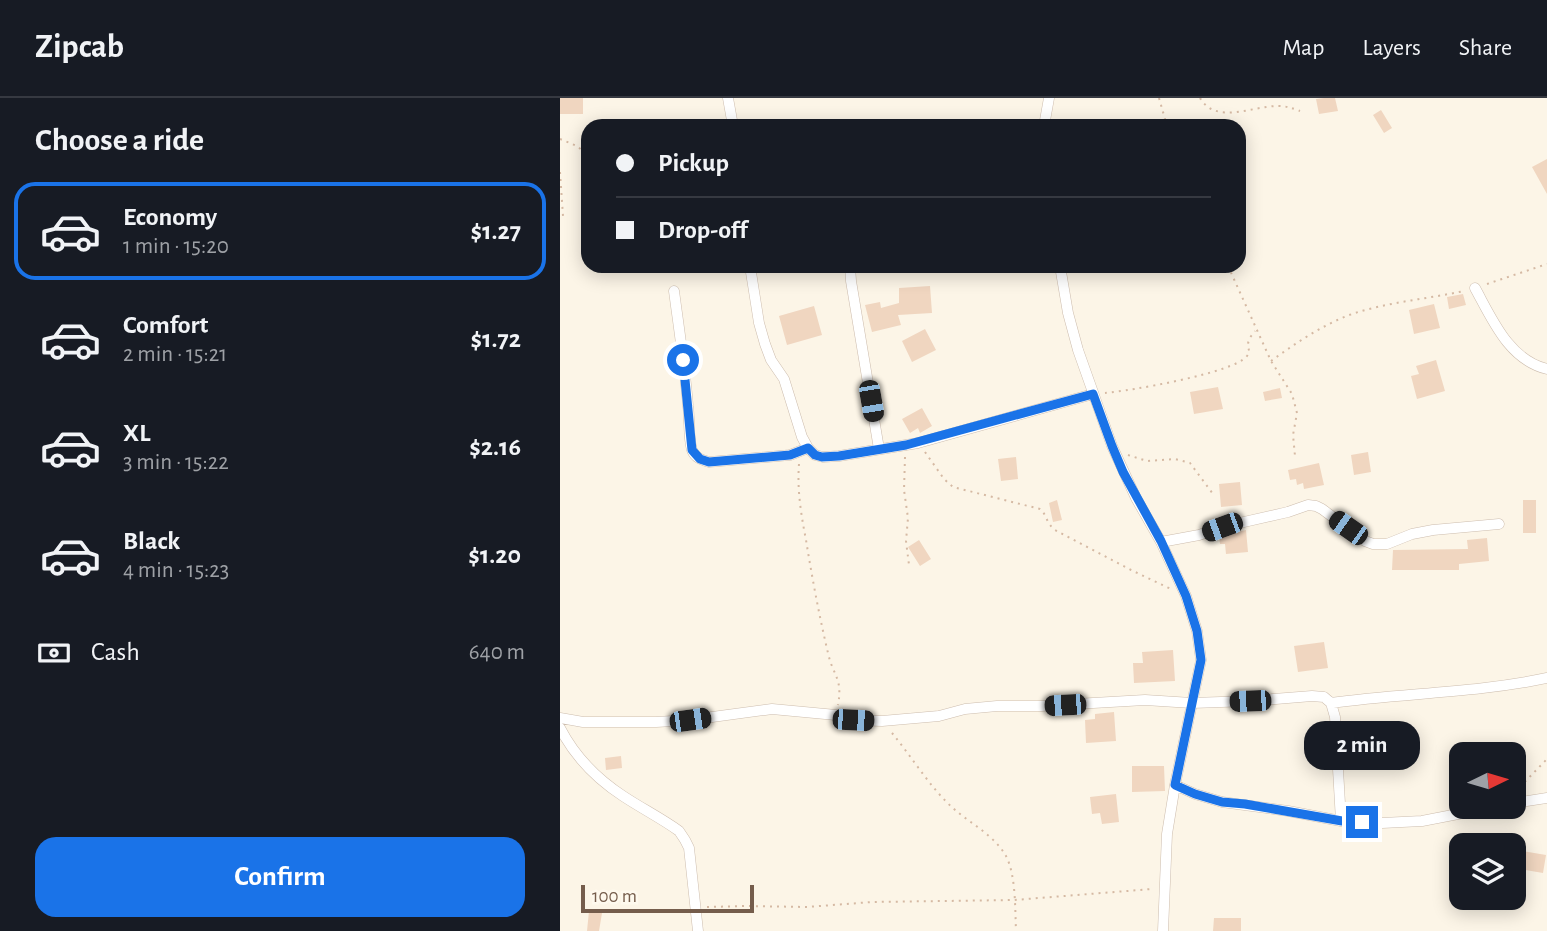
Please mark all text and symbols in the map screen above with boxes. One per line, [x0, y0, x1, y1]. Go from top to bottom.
text: Zipcab [35, 31, 124, 64]
text: Map [1282, 36, 1324, 60]
text: Layers [1362, 36, 1421, 60]
text: Share [1459, 36, 1512, 60]
text: Choose a ride [35, 124, 204, 156]
text: Pickup [658, 150, 729, 176]
icon: car [39, 200, 102, 263]
text: Economy [123, 204, 217, 230]
text: Drop-off [658, 217, 747, 243]
text: $1.27 [471, 218, 521, 244]
text: 1 min · 15:20 [123, 235, 229, 258]
icon: car [39, 308, 102, 371]
text: Comfort [123, 312, 208, 338]
text: $1.72 [471, 326, 521, 352]
text: 2 min · 15:21 [123, 343, 227, 366]
route start [667, 344, 699, 376]
car [858, 378, 885, 424]
icon: car [39, 416, 102, 479]
text: XL [123, 420, 150, 446]
text: $2.16 [469, 434, 521, 460]
text: 3 min · 15:22 [123, 451, 229, 474]
car [1325, 507, 1372, 549]
car [1199, 510, 1246, 544]
icon: car [39, 524, 102, 587]
text: Black [123, 528, 180, 554]
text: $1.20 [468, 542, 521, 568]
text: 4 min · 15:23 [123, 559, 229, 582]
icon: cash [35, 634, 73, 672]
text: Cash [91, 639, 140, 665]
text: 640 m [469, 641, 525, 664]
car [1229, 690, 1272, 712]
car [1044, 693, 1087, 717]
car [668, 707, 713, 733]
car [832, 708, 875, 732]
callout: 2 min [1304, 720, 1420, 770]
text: 2 min [1336, 734, 1388, 757]
north arrow [1449, 742, 1526, 819]
map controls [1449, 742, 1526, 910]
route end [1346, 806, 1378, 838]
button: layers [1449, 833, 1526, 910]
button: Confirm [35, 837, 525, 917]
scale bar [581, 882, 754, 914]
text: 100 m [592, 887, 637, 906]

